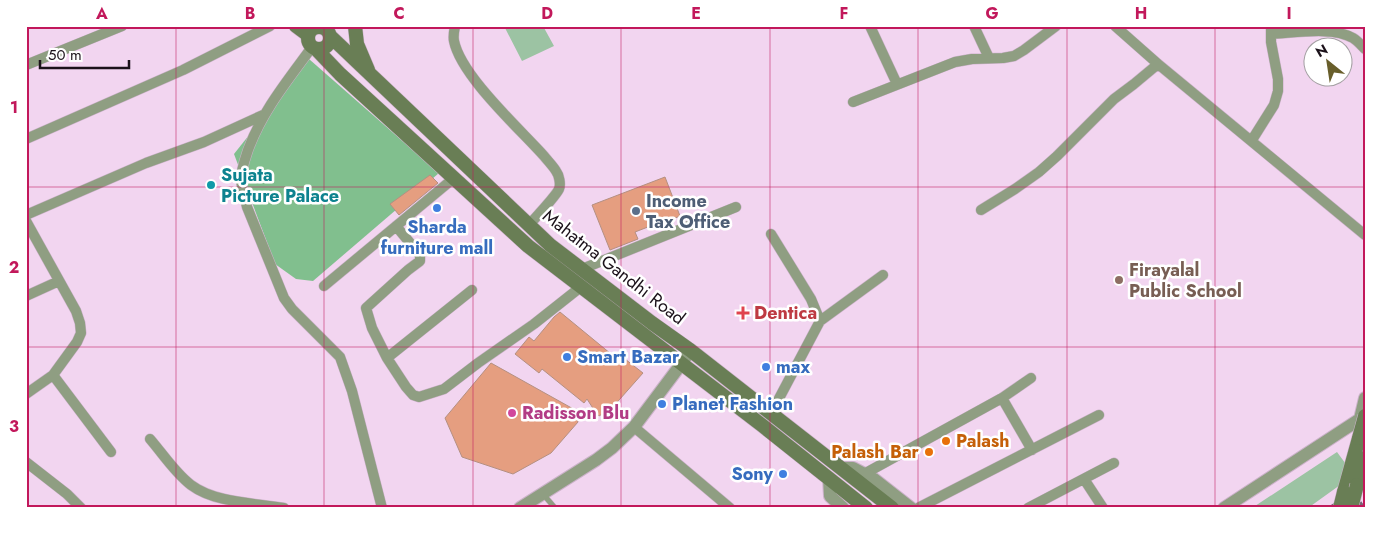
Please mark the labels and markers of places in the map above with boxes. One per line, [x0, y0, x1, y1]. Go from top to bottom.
place label: Sujata Picture Palace [221, 162, 339, 209]
marker: Sujata Picture Palace [205, 179, 217, 191]
place label: Income Tax Office [646, 188, 730, 235]
marker: Sharda furniture mall [431, 202, 443, 214]
marker: Income Tax Office [630, 205, 642, 217]
place label: Sharda furniture mall [381, 214, 493, 261]
place label: Firayalal Public School [1129, 257, 1242, 304]
marker: Firayalal Public School [1113, 274, 1125, 286]
place label: Dentica [754, 300, 817, 326]
marker: Dentica [736, 306, 750, 320]
place label: Smart Bazar [577, 344, 680, 370]
marker: Smart Bazar [561, 351, 573, 363]
place label: max [776, 354, 810, 380]
marker: max [760, 361, 772, 373]
place label: Planet Fashion [672, 391, 793, 417]
marker: Planet Fashion [656, 398, 668, 410]
place label: Radisson Blu [522, 400, 629, 426]
marker: Radisson Blu [506, 407, 518, 419]
place label: Palash [956, 428, 1009, 454]
marker: Palash [940, 435, 952, 447]
place label: Palash Bar [831, 439, 920, 465]
marker: Palash Bar [923, 446, 935, 458]
place label: Sony [731, 461, 774, 487]
marker: Sony [777, 468, 789, 480]

